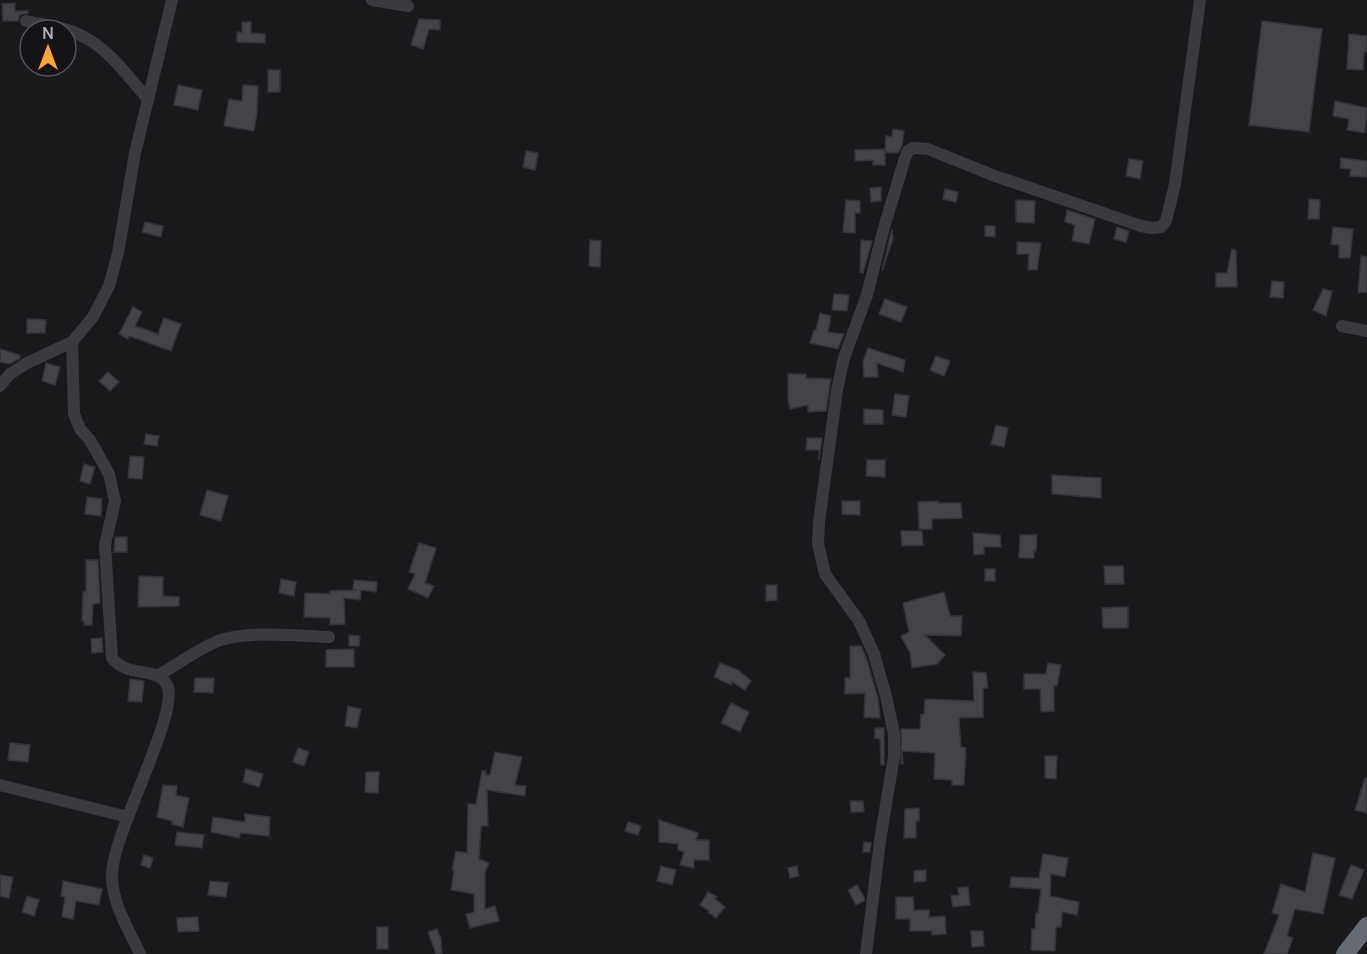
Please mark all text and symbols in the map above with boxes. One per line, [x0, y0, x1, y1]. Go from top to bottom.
north arrow [18, 18, 78, 78]
text: N [42, 22, 54, 44]

